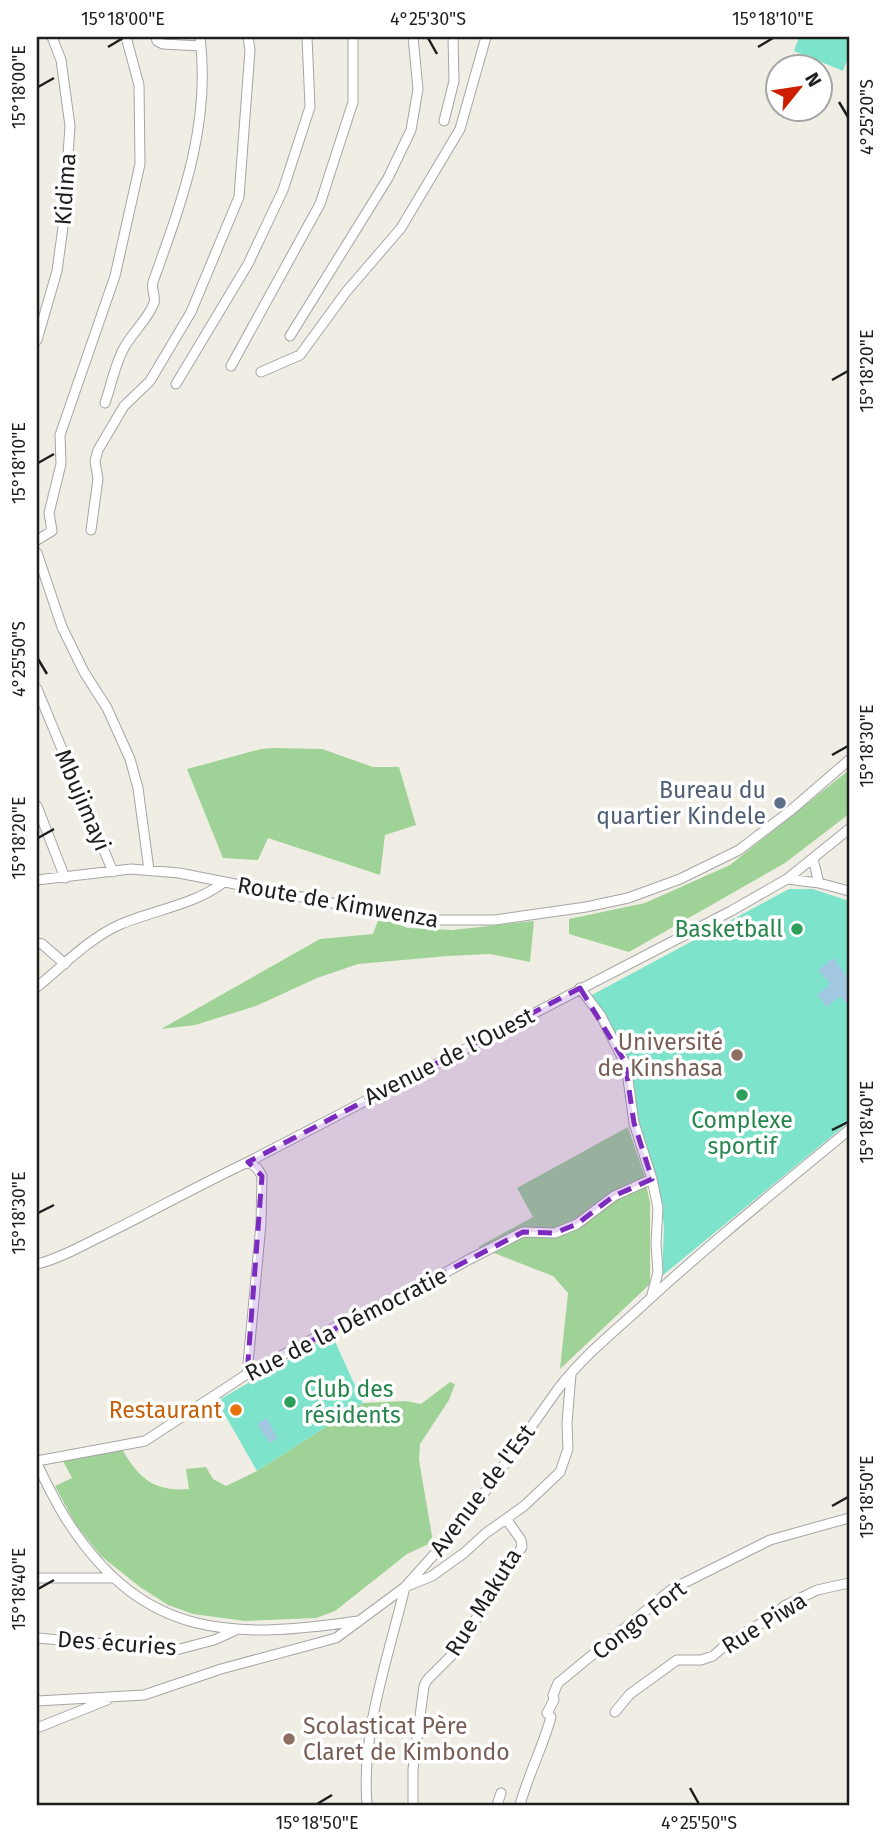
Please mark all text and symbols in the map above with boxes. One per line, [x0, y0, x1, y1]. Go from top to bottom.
text: 15°18'00"E [81, 8, 165, 30]
text: 4°25'30"S [390, 8, 466, 30]
text: 15°18'10"E [732, 8, 814, 30]
text: 15°18'00"E [8, 45, 30, 129]
north arrow [764, 52, 834, 122]
text: N [800, 69, 826, 91]
text: 4°25'20"S [856, 79, 878, 155]
street label: Kidima [49, 152, 81, 226]
text: 15°18'20"E [856, 329, 878, 413]
text: 15°18'10"E [8, 422, 30, 504]
text: 4°25'50"S [8, 621, 30, 697]
text: 15°18'30"E [856, 704, 878, 788]
street label: Mbujimayi [49, 745, 117, 855]
place label: Bureau du quartier Kindele [596, 776, 766, 830]
marker: Bureau du quartier Kindele [772, 795, 788, 811]
text: 15°18'20"E [8, 796, 30, 880]
street label: Route de Kimwenza [235, 871, 441, 933]
place label: Basketball [674, 915, 783, 943]
marker: Basketball [789, 921, 805, 937]
street label: Avenue de l'Ouest [359, 1001, 539, 1111]
place label: Université de Kinshasa [598, 1028, 723, 1082]
marker: Université de Kinshasa [729, 1047, 745, 1063]
text: 15°18'40"E [856, 1081, 878, 1163]
marker: Complexe sportif [734, 1087, 750, 1103]
place label: Complexe sportif [691, 1106, 793, 1160]
text: 15°18'30"E [8, 1171, 30, 1255]
street label: Rue de la Démocratie [240, 1261, 452, 1387]
place label: Club des résidents [304, 1375, 401, 1429]
marker: Club des résidents [282, 1394, 298, 1410]
place label: Restaurant [109, 1396, 223, 1424]
marker: Restaurant [228, 1402, 244, 1418]
street label: Avenue de l'Est [423, 1418, 541, 1561]
text: 15°18'50"E [856, 1455, 878, 1539]
street label: Rue Makuta [439, 1543, 527, 1661]
text: 15°18'40"E [8, 1548, 30, 1630]
street label: Congo Fort [586, 1574, 692, 1665]
street label: Rue Piwa [717, 1586, 811, 1660]
street label: Des écuries [56, 1625, 178, 1661]
place label: Scolasticat Père Claret de Kimbondo [303, 1712, 510, 1766]
marker: Scolasticat Père Claret de Kimbondo [281, 1731, 297, 1747]
text: 15°18'50"E [275, 1812, 359, 1834]
text: 4°25'50"S [661, 1812, 737, 1834]

